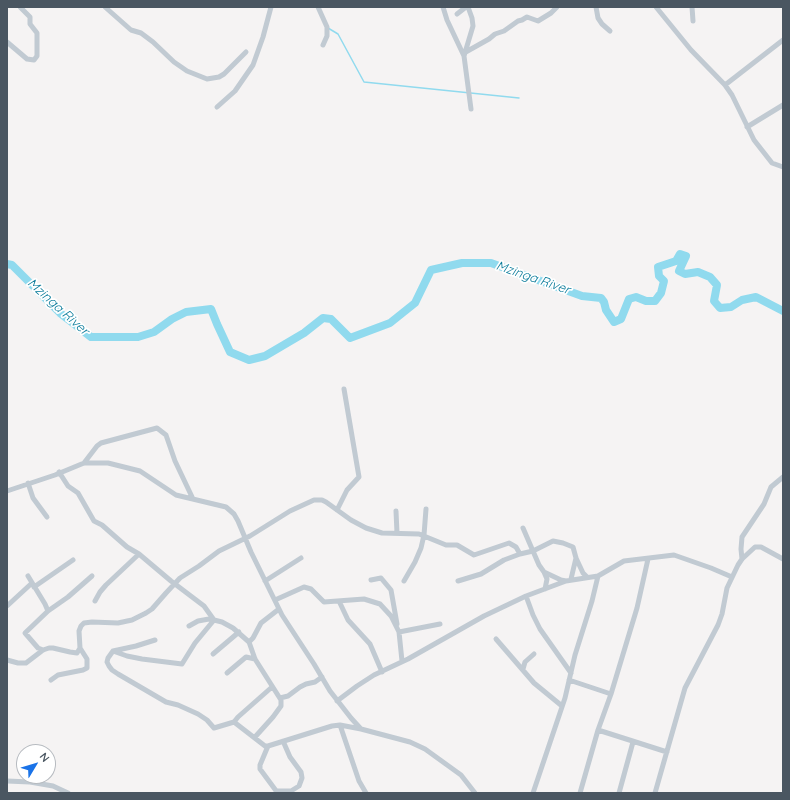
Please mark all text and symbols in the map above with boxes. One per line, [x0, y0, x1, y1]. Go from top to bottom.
water label: Mzinga River [494, 258, 572, 298]
water label: Mzinga River [24, 275, 92, 339]
north arrow [16, 744, 56, 784]
text: N [37, 750, 53, 765]

